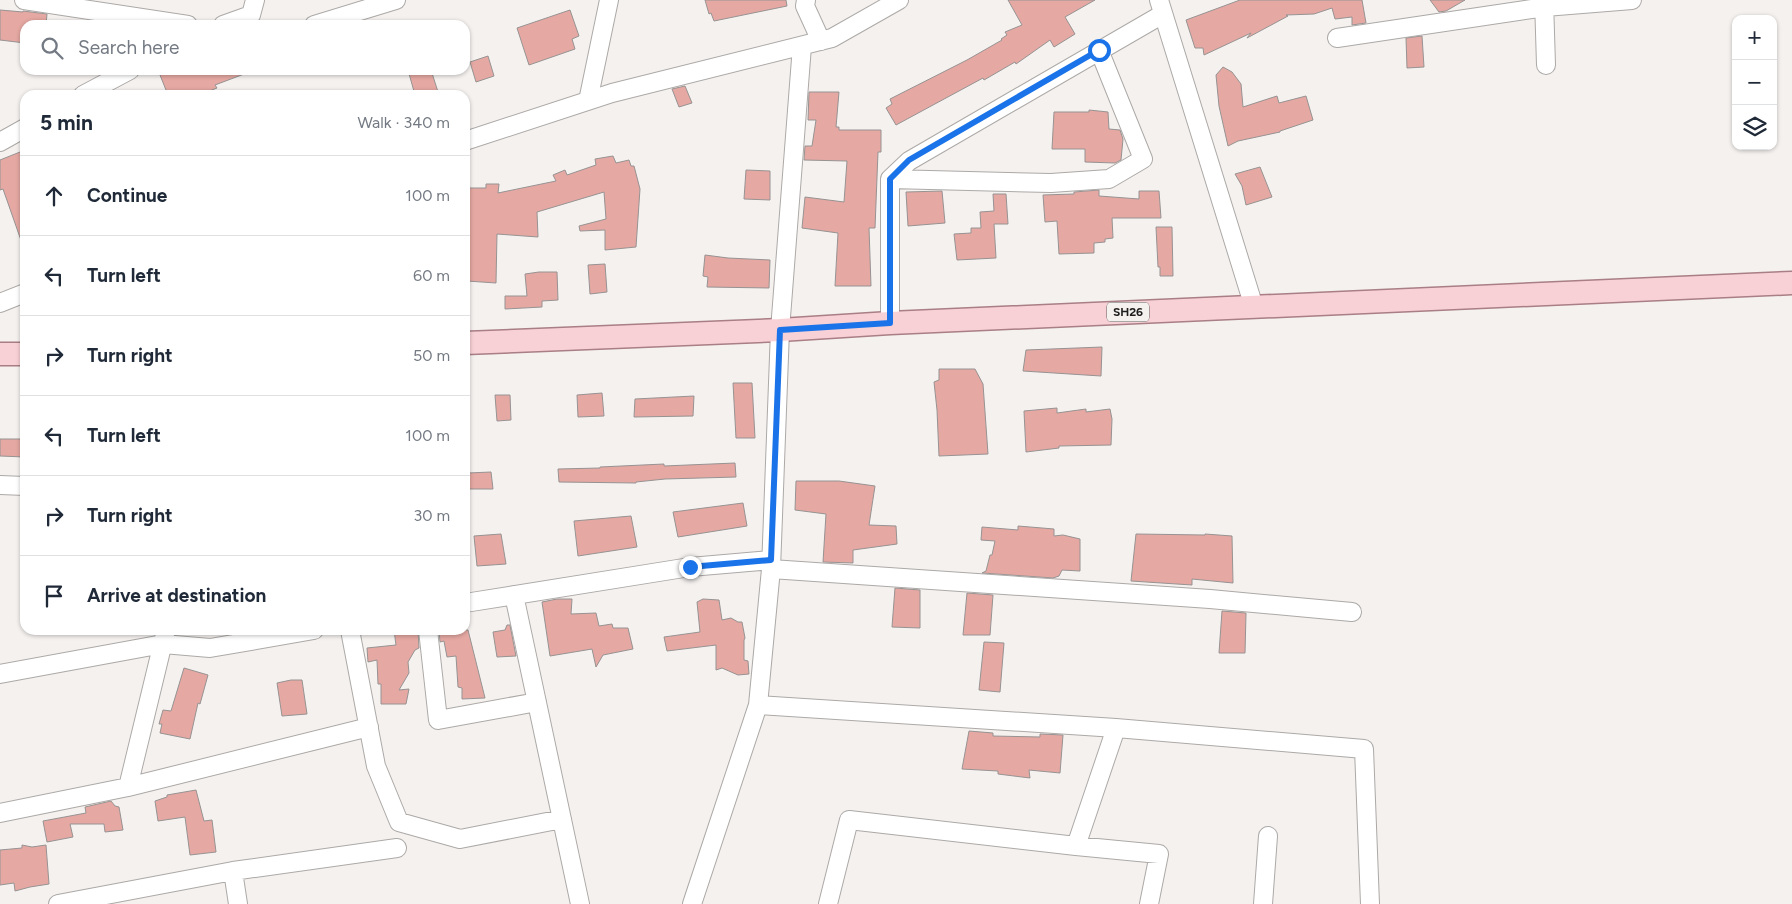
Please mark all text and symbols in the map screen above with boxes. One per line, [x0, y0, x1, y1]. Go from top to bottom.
map controls [1732, 15, 1777, 150]
button: + [1732, 15, 1777, 60]
search box [20, 20, 470, 75]
icon: search [38, 34, 66, 62]
text: Search here [78, 36, 180, 59]
route start [1088, 39, 1111, 62]
button: − [1732, 60, 1777, 105]
button: layers [1732, 105, 1777, 150]
text: 5 min [40, 110, 93, 135]
text: Walk · 340 m [357, 113, 450, 132]
icon: ahead [40, 182, 68, 210]
text: Continue [87, 184, 167, 207]
text: 100 m [405, 186, 450, 205]
icon: left [40, 262, 68, 290]
text: Turn left [87, 264, 161, 287]
text: 60 m [413, 266, 450, 285]
road number: SH26 [1107, 302, 1149, 322]
icon: right [40, 342, 68, 370]
text: Turn right [87, 344, 173, 367]
text: 50 m [413, 346, 450, 365]
icon: left [40, 422, 68, 450]
text: Turn left [87, 424, 161, 447]
text: 100 m [405, 426, 450, 445]
icon: right [40, 502, 68, 530]
text: Turn right [87, 504, 173, 527]
text: 30 m [413, 506, 450, 525]
route end [679, 556, 702, 579]
icon: arrive [40, 582, 68, 610]
text: Arrive at destination [87, 584, 266, 607]

